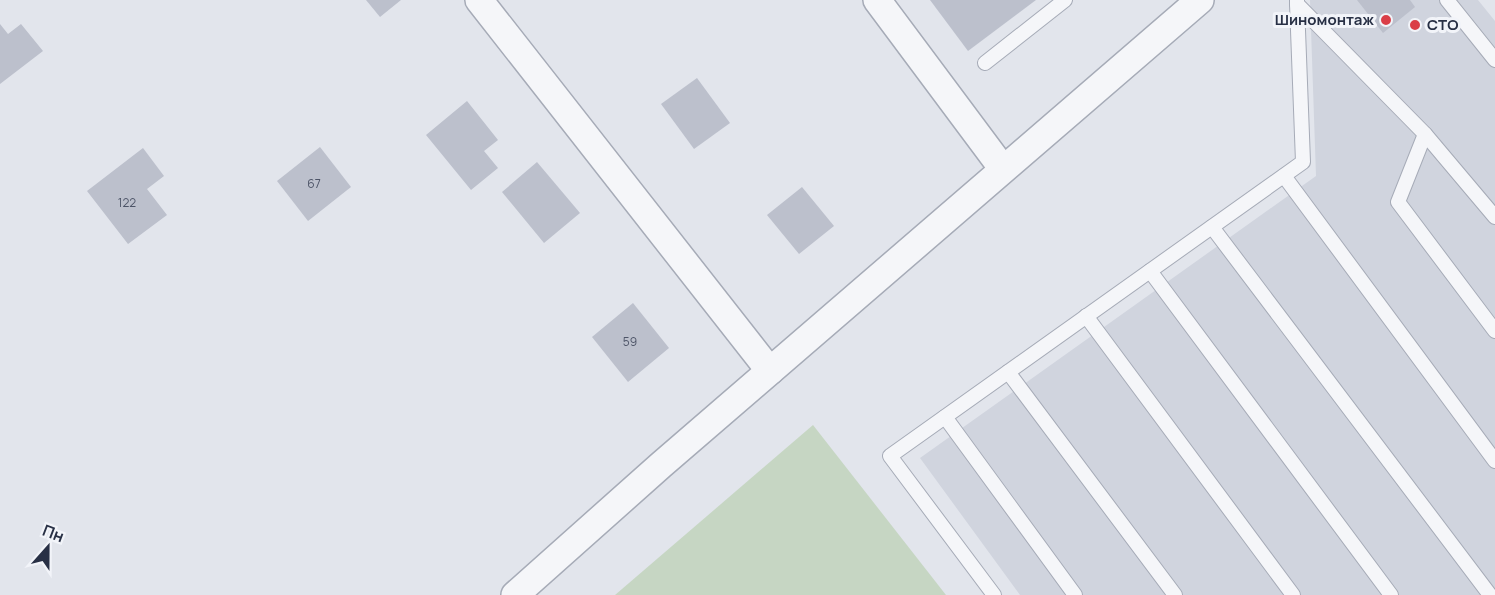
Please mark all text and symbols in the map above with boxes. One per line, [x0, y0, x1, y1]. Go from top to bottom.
place label: Шиномонтаж [1275, 9, 1375, 30]
marker: Шиномонтаж [1379, 13, 1393, 27]
place label: СТО [1427, 14, 1458, 35]
marker: СТО [1408, 18, 1422, 32]
house number: 67 [307, 175, 321, 192]
house number: 122 [118, 194, 136, 211]
house number: 59 [623, 333, 637, 350]
north arrow [18, 517, 78, 577]
text: Пн [39, 519, 67, 547]

